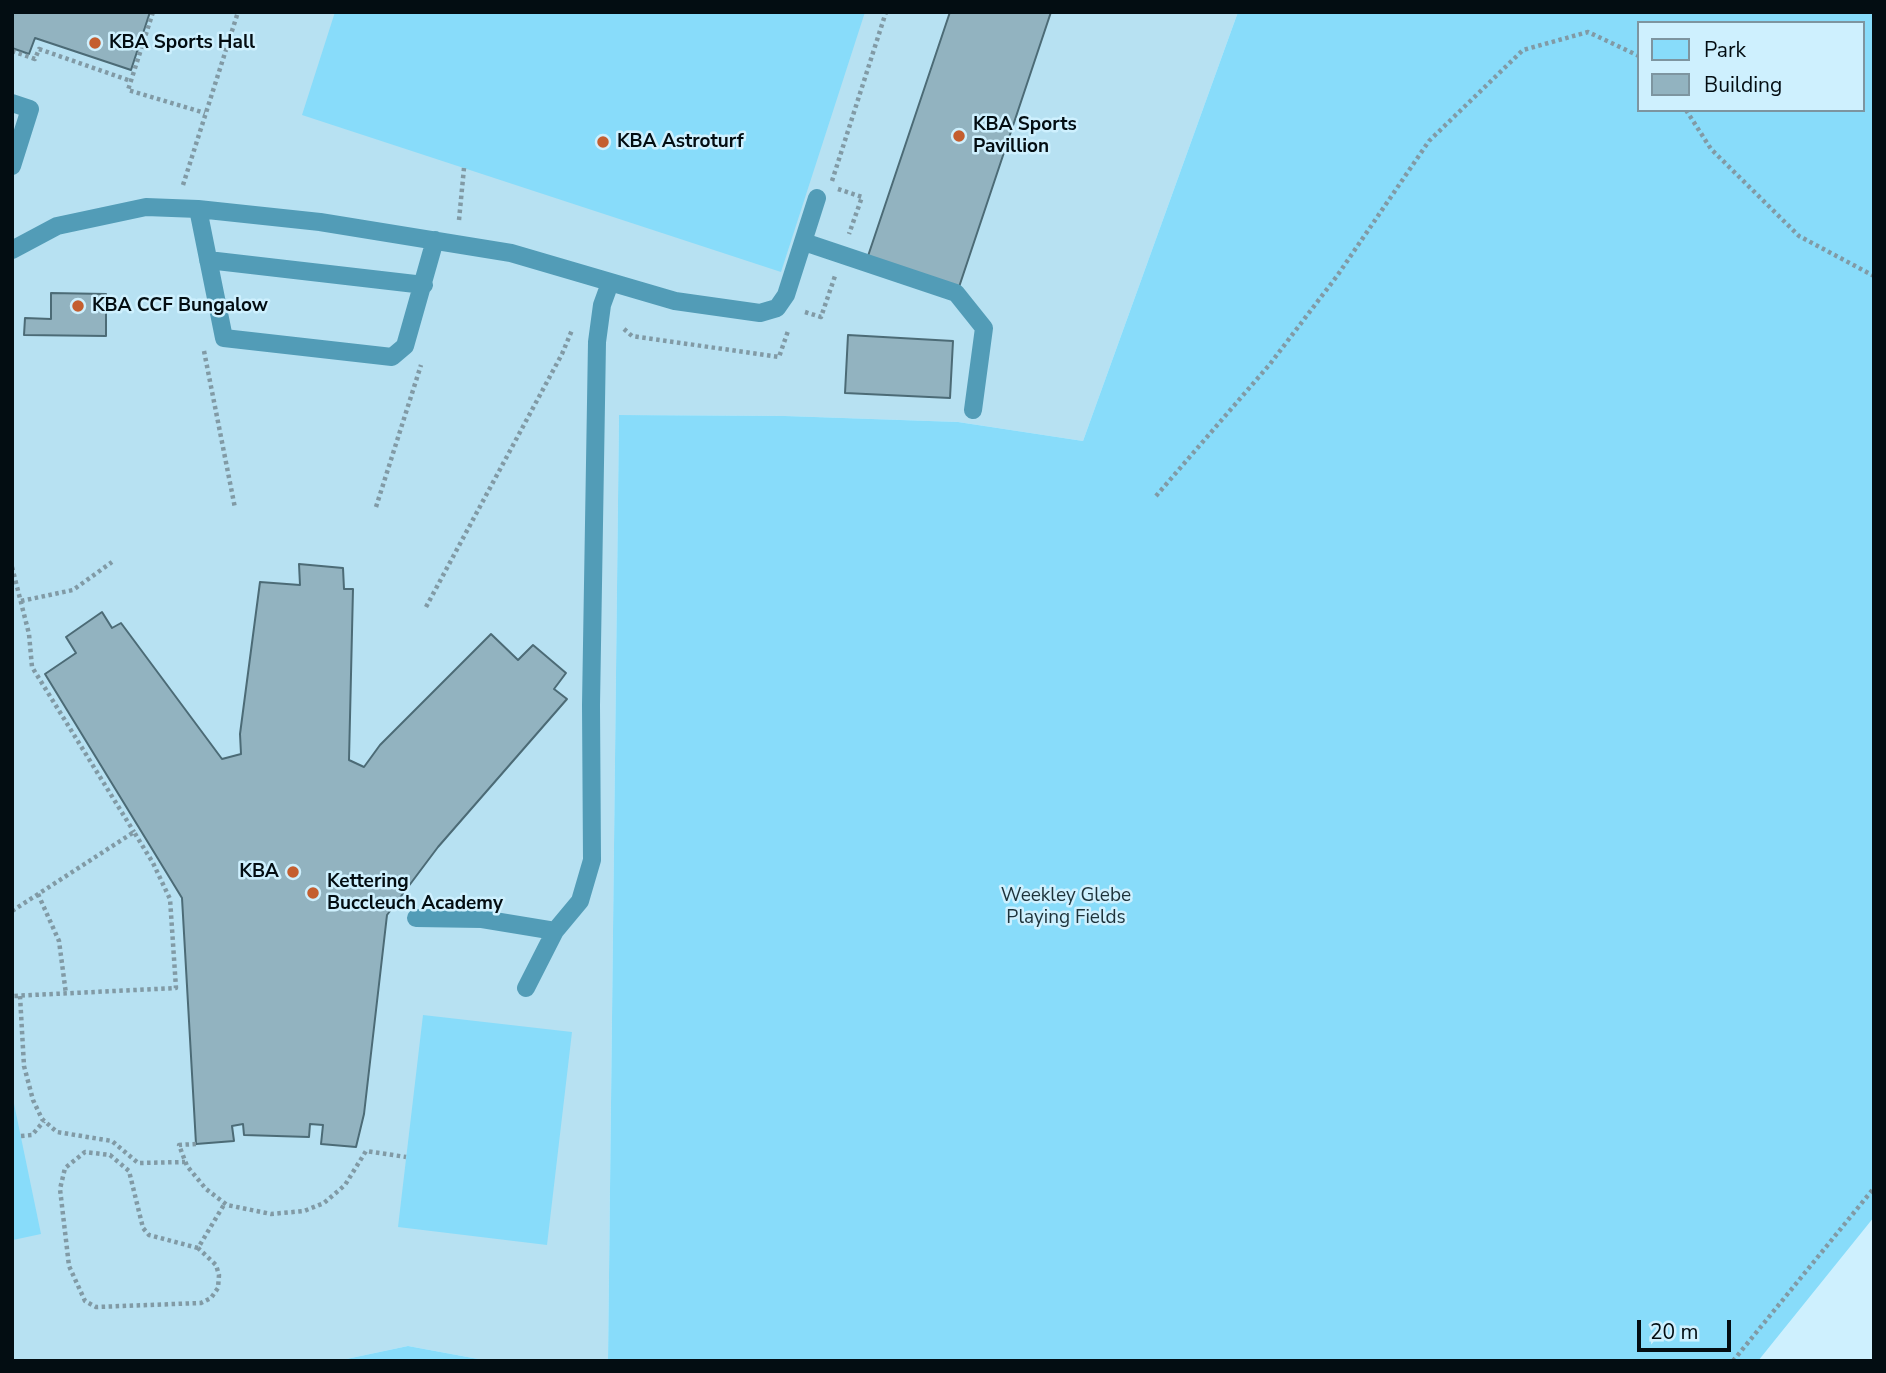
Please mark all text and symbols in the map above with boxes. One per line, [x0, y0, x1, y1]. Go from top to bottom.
legend [1638, 21, 1865, 112]
place label: KBA Sports Hall [109, 32, 255, 54]
marker: KBA Sports Hall [87, 35, 103, 51]
text: Park [1704, 36, 1746, 64]
text: Building [1704, 71, 1782, 99]
place label: KBA Sports Pavillion [973, 114, 1077, 158]
marker: KBA Sports Pavillion [951, 128, 967, 144]
place label: KBA Astroturf [617, 131, 744, 153]
marker: KBA Astroturf [595, 134, 611, 150]
place label: KBA CCF Bungalow [92, 295, 268, 317]
marker: KBA CCF Bungalow [70, 298, 86, 314]
place label: KBA [239, 861, 279, 883]
marker: KBA [285, 864, 301, 880]
place label: Kettering Buccleuch Academy [327, 871, 503, 915]
marker: Kettering Buccleuch Academy [305, 885, 321, 901]
park label: Weekley Glebe Playing Fields [1001, 885, 1131, 929]
scale bar [1641, 1306, 1736, 1350]
text: 20 m [1650, 1318, 1699, 1346]

